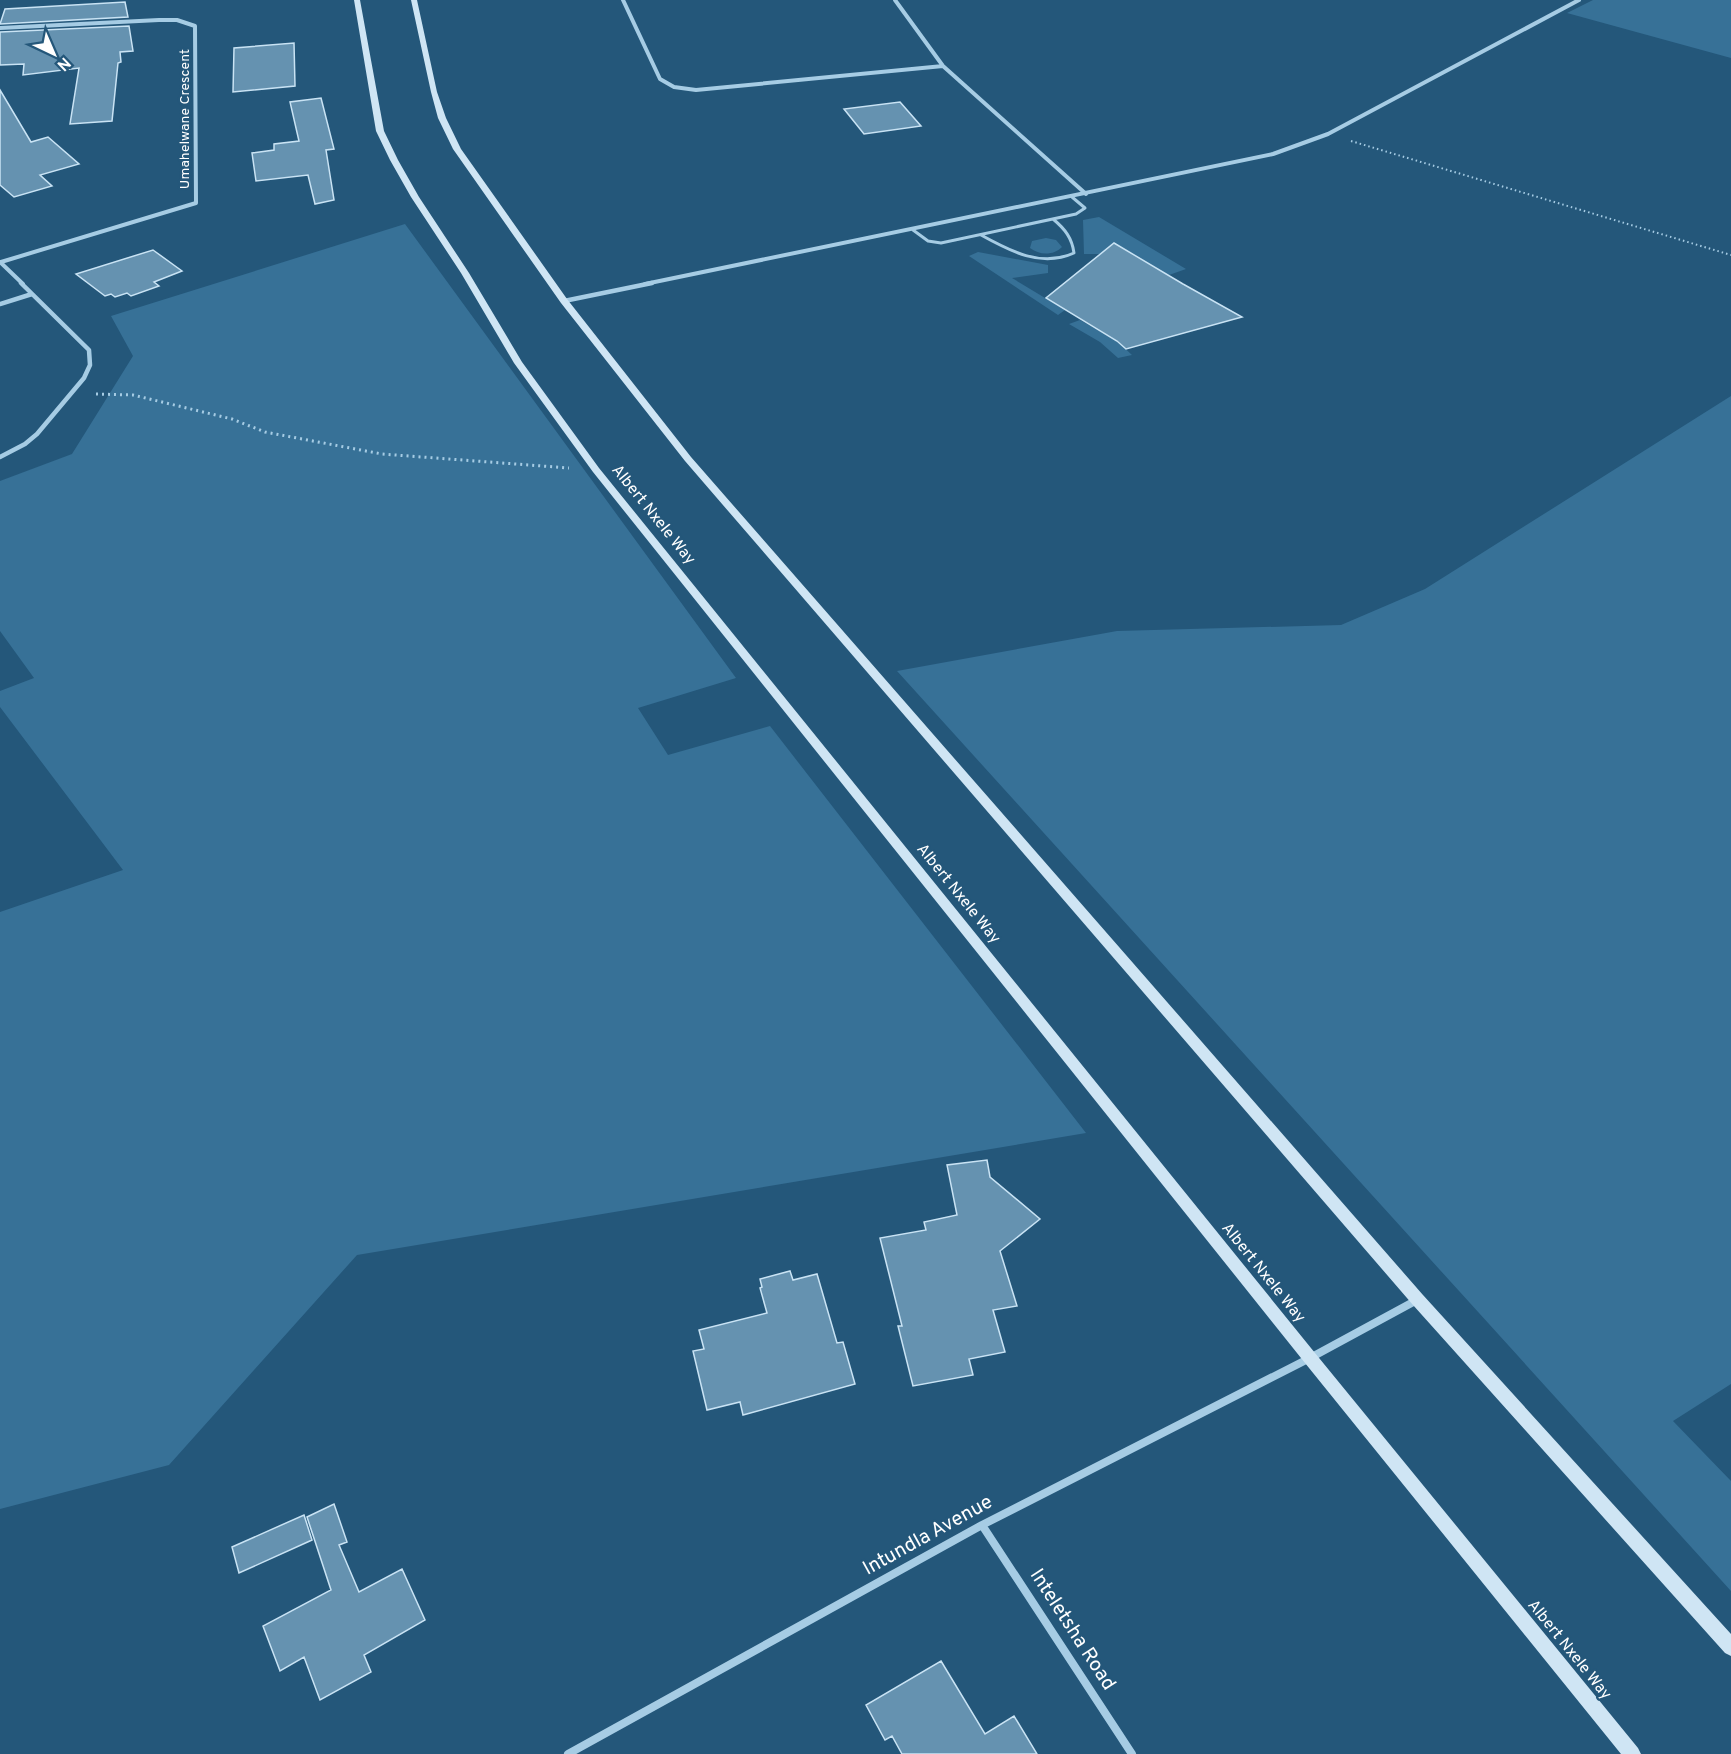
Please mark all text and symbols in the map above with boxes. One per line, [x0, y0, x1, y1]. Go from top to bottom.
north arrow [24, 24, 84, 84]
street label: Umahelwane Crescent [177, 49, 194, 189]
text: N [52, 52, 74, 75]
street label: Albert Nxele Way [606, 461, 700, 569]
street label: Albert Nxele Way [911, 840, 1005, 948]
street label: Albert Nxele Way [1216, 1219, 1310, 1327]
street label: Intundla Avenue [859, 1490, 997, 1582]
street label: Inteletsha Road [1023, 1564, 1121, 1696]
street label: Albert Nxele Way [1522, 1596, 1616, 1704]

